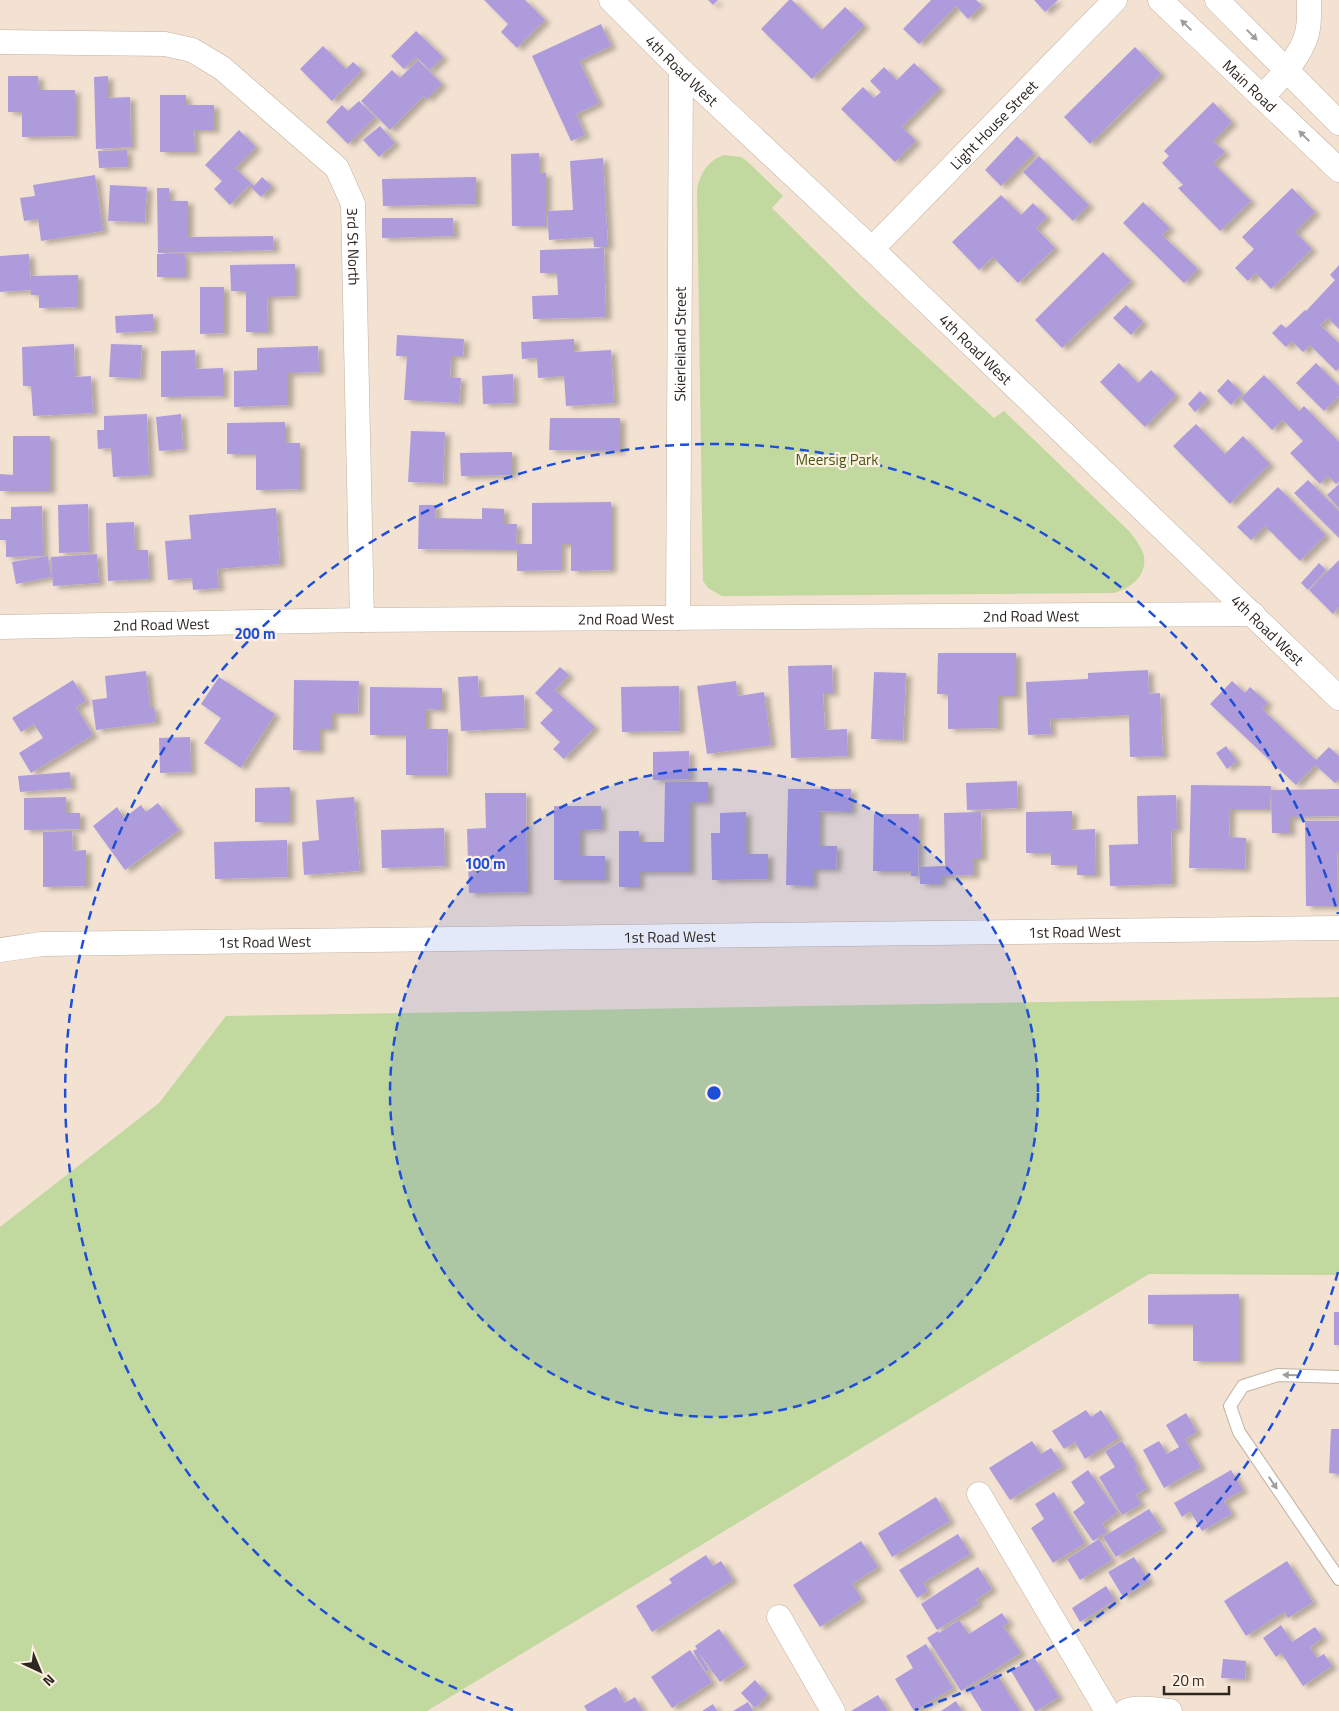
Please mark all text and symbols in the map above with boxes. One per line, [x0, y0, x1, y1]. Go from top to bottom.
one-way arrow [1180, 19, 1192, 31]
one-way arrow [1246, 28, 1258, 40]
street label: 4th Road West [640, 29, 724, 112]
street label: Main Road [1218, 54, 1282, 117]
street label: Light House Street [944, 74, 1043, 174]
one-way arrow [1298, 130, 1310, 142]
street label: 3rd St North [342, 207, 366, 286]
street label: Skierleiland Street [668, 286, 691, 401]
street label: 4th Road West [934, 308, 1018, 390]
park label: Meersig Park [796, 448, 878, 471]
street label: 4th Road West [1226, 589, 1310, 671]
street label: 2nd Road West [983, 604, 1080, 627]
street label: 2nd Road West [578, 606, 675, 630]
street label: 2nd Road West [113, 611, 210, 636]
text: 200 m [234, 622, 276, 645]
text: 100 m [464, 852, 506, 875]
street label: 1st Road West [1028, 919, 1122, 943]
street label: 1st Road West [623, 924, 717, 948]
street label: 1st Road West [218, 929, 312, 953]
centre of rings [705, 1084, 723, 1102]
one-way arrow [1282, 1371, 1298, 1379]
one-way arrow [1268, 1476, 1278, 1490]
north arrow [15, 1646, 65, 1696]
scale bar [1164, 1664, 1229, 1696]
text: 20 m [1172, 1669, 1205, 1692]
text: N [39, 1670, 60, 1692]

